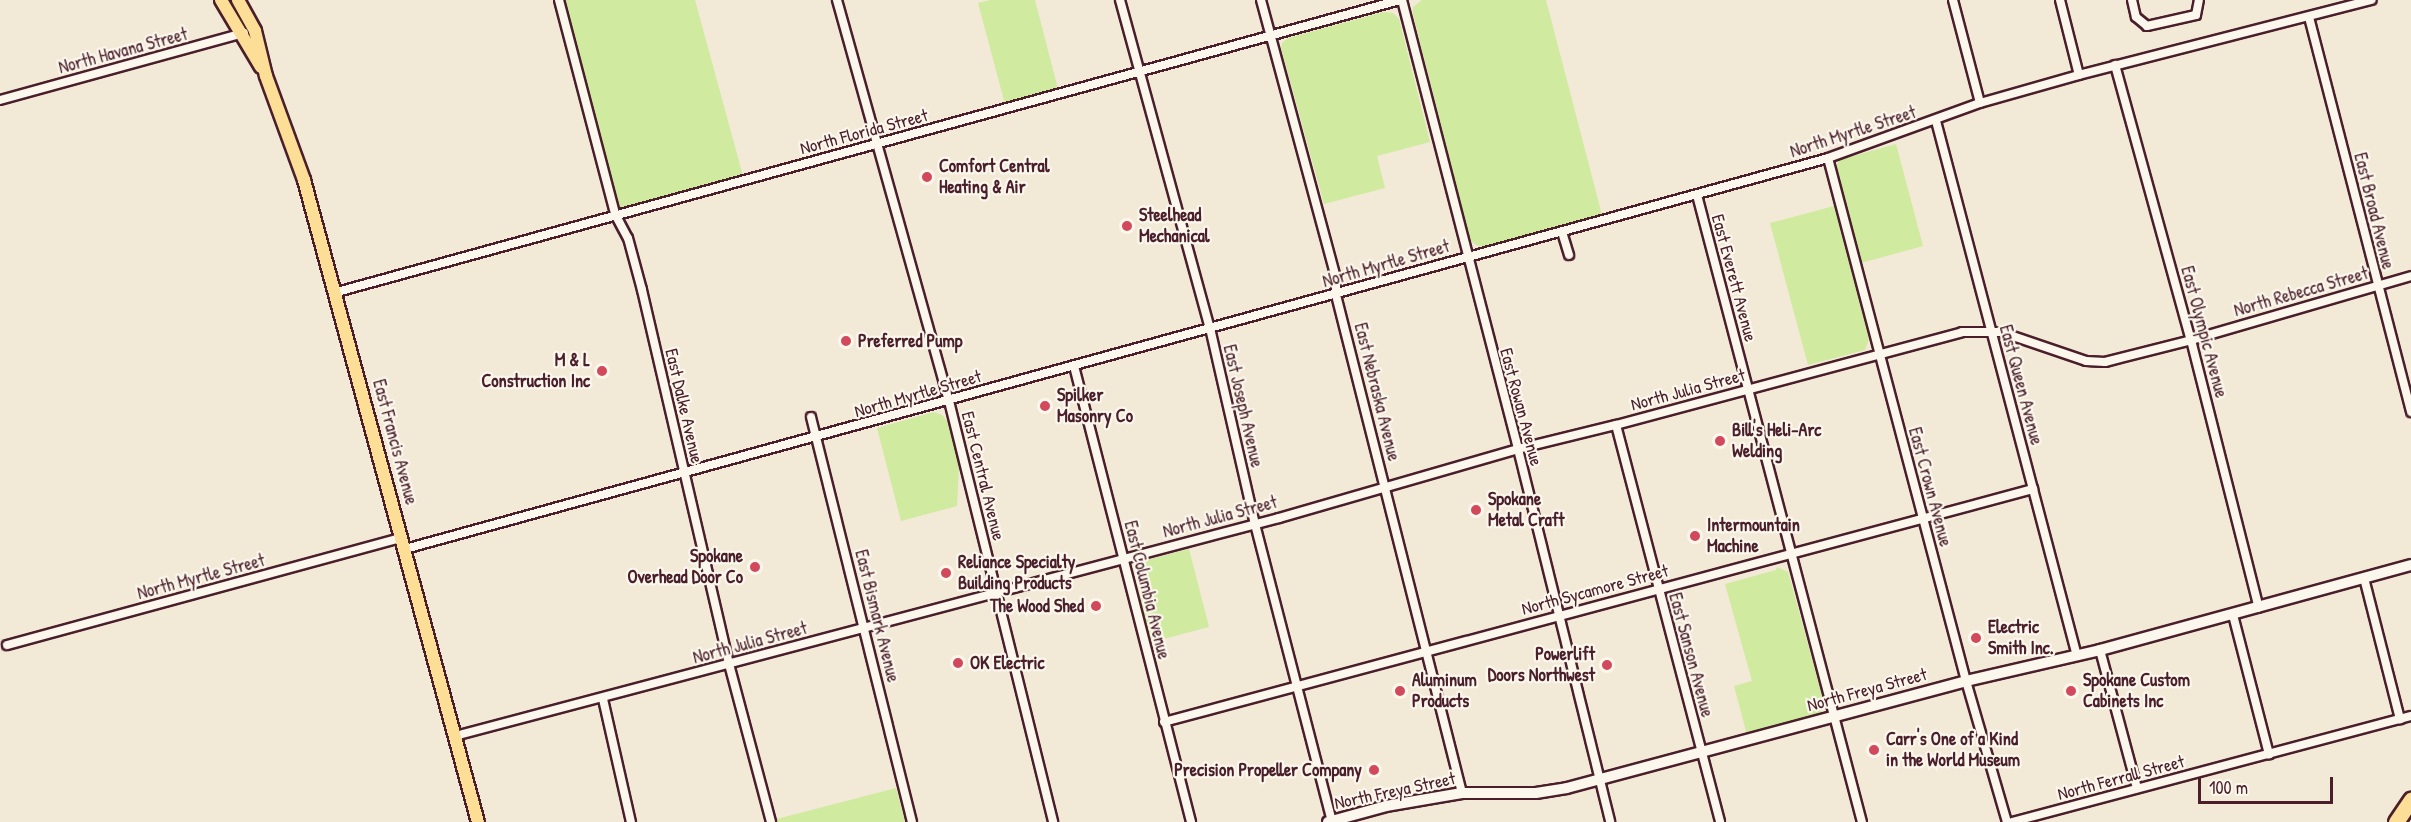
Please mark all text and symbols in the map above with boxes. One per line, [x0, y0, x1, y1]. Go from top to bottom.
street label: North Havana Street [56, 23, 190, 79]
street label: North Myrtle Street [1787, 101, 1919, 163]
street label: North Florida Street [798, 105, 930, 159]
street label: East Broad Avenue [2349, 150, 2399, 272]
place label: Comfort Central Heating & Air [939, 156, 1049, 198]
marker: Comfort Central Heating & Air [920, 170, 934, 184]
place label: Steelhead Mechanical [1139, 205, 1209, 248]
street label: East Everett Avenue [1707, 212, 1761, 344]
marker: Steelhead Mechanical [1120, 219, 1134, 233]
street label: North Myrtle Street [1320, 236, 1452, 292]
street label: North Rebecca Street [2231, 263, 2371, 321]
street label: East Olympic Avenue [2176, 264, 2232, 400]
street label: East Nebraska Avenue [1349, 321, 1405, 463]
street label: East Queen Avenue [1995, 323, 2047, 447]
place label: Preferred Pump [858, 330, 962, 352]
marker: Preferred Pump [839, 334, 853, 348]
street label: East Joseph Avenue [1218, 343, 1268, 469]
street label: East Rowan Avenue [1495, 346, 1547, 468]
street label: East Dalke Avenue [660, 347, 708, 465]
place label: M & L Construction Inc [481, 350, 590, 392]
marker: M & L Construction Inc [595, 364, 609, 378]
street label: North Julia Street [1628, 364, 1748, 416]
street label: North Myrtle Street [852, 366, 984, 422]
street label: East Francis Avenue [368, 377, 422, 507]
place label: Spilker Masonry Co [1057, 385, 1133, 428]
marker: Spilker Masonry Co [1038, 399, 1052, 413]
street label: East Central Avenue [957, 409, 1009, 543]
place label: Bill's Heli-Arc Welding [1732, 420, 1821, 462]
street label: East Crown Avenue [1904, 425, 1956, 549]
marker: Bill's Heli-Arc Welding [1713, 434, 1727, 448]
place label: Spokane Metal Craft [1488, 489, 1565, 532]
street label: North Julia Street [1160, 491, 1280, 543]
marker: Spokane Metal Craft [1469, 503, 1483, 517]
place label: Intermountain Machine [1707, 515, 1800, 558]
street label: East Columbia Avenue [1119, 519, 1175, 661]
marker: Intermountain Machine [1688, 529, 1702, 543]
place label: Spokane Overhead Door Co [628, 546, 743, 588]
street label: East Bismark Avenue [850, 547, 904, 685]
street label: North Myrtle Street [135, 550, 267, 604]
place label: Reliance Specialty Building Products [958, 552, 1075, 594]
marker: Spokane Overhead Door Co [748, 560, 762, 574]
street label: North Sycamore Street [1519, 560, 1671, 620]
marker: Reliance Specialty Building Products [939, 566, 953, 580]
street label: East Sanson Avenue [1664, 590, 1718, 720]
place label: The Wood Shed [990, 595, 1084, 617]
marker: The Wood Shed [1089, 599, 1103, 613]
street label: North Julia Street [690, 617, 810, 669]
place label: Electric Smith Inc. [1988, 617, 2054, 660]
marker: Electric Smith Inc. [1969, 631, 1983, 645]
place label: Powerlift Doors Northwest [1488, 644, 1595, 686]
place label: OK Electric [970, 652, 1045, 674]
marker: OK Electric [951, 656, 965, 670]
marker: Powerlift Doors Northwest [1600, 658, 1614, 672]
street label: North Freya Street [1805, 664, 1929, 716]
place label: Aluminum Products [1412, 670, 1477, 712]
place label: Spokane Custom Cabinets Inc [2083, 670, 2190, 712]
marker: Aluminum Products [1393, 684, 1407, 698]
marker: Spokane Custom Cabinets Inc [2064, 684, 2078, 698]
place label: Carr's One of a Kind in the World Museum [1886, 729, 2020, 771]
marker: Carr's One of a Kind in the World Museum [1867, 743, 1881, 757]
street label: North Ferrall Street [2055, 751, 2187, 805]
place label: Precision Propeller Company [1174, 759, 1362, 781]
marker: Precision Propeller Company [1367, 763, 1381, 777]
scale bar [2201, 765, 2336, 803]
street label: North Freya Street [1332, 768, 1458, 814]
text: 100 m [2209, 775, 2248, 800]

